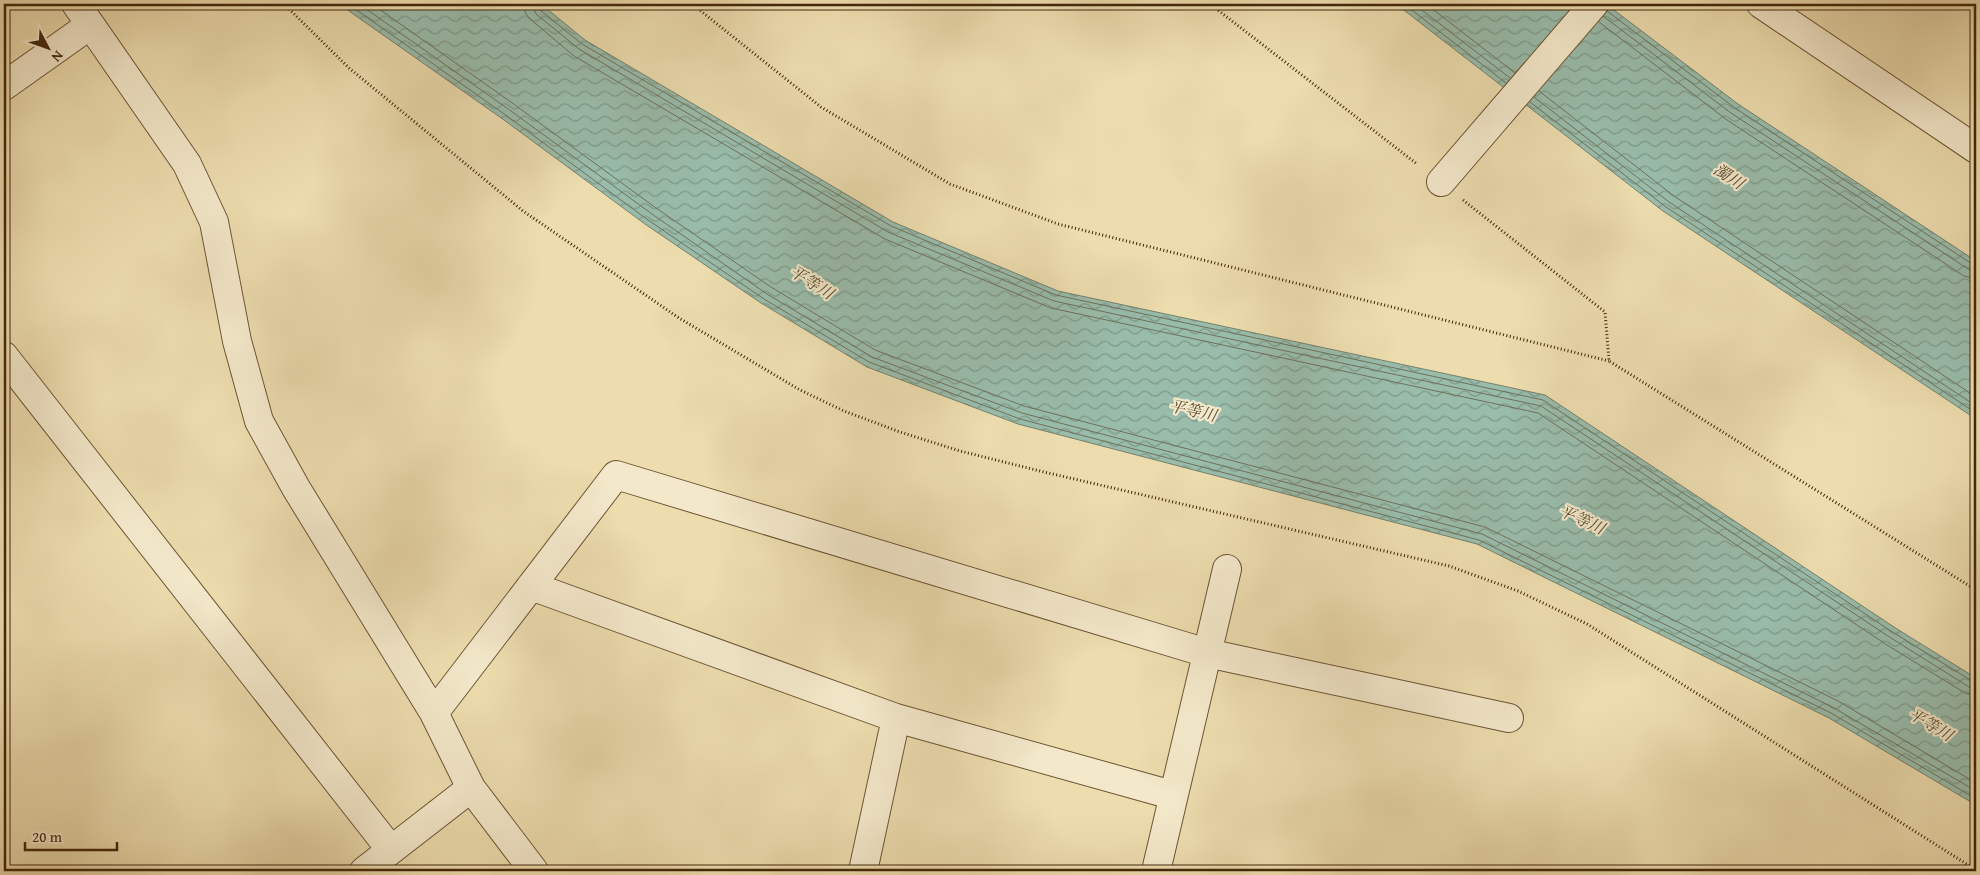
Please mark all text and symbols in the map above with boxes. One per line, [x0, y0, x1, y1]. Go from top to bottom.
north arrow [22, 22, 72, 72]
text: N [47, 46, 68, 67]
water label: 濁川 [1709, 157, 1751, 196]
water label: 平等川 [785, 259, 840, 306]
water label: 平等川 [1167, 393, 1221, 428]
water label: 平等川 [1555, 498, 1611, 541]
water label: 平等川 [1904, 701, 1959, 748]
scale bar [25, 820, 118, 852]
text: 20 m [32, 826, 63, 847]

